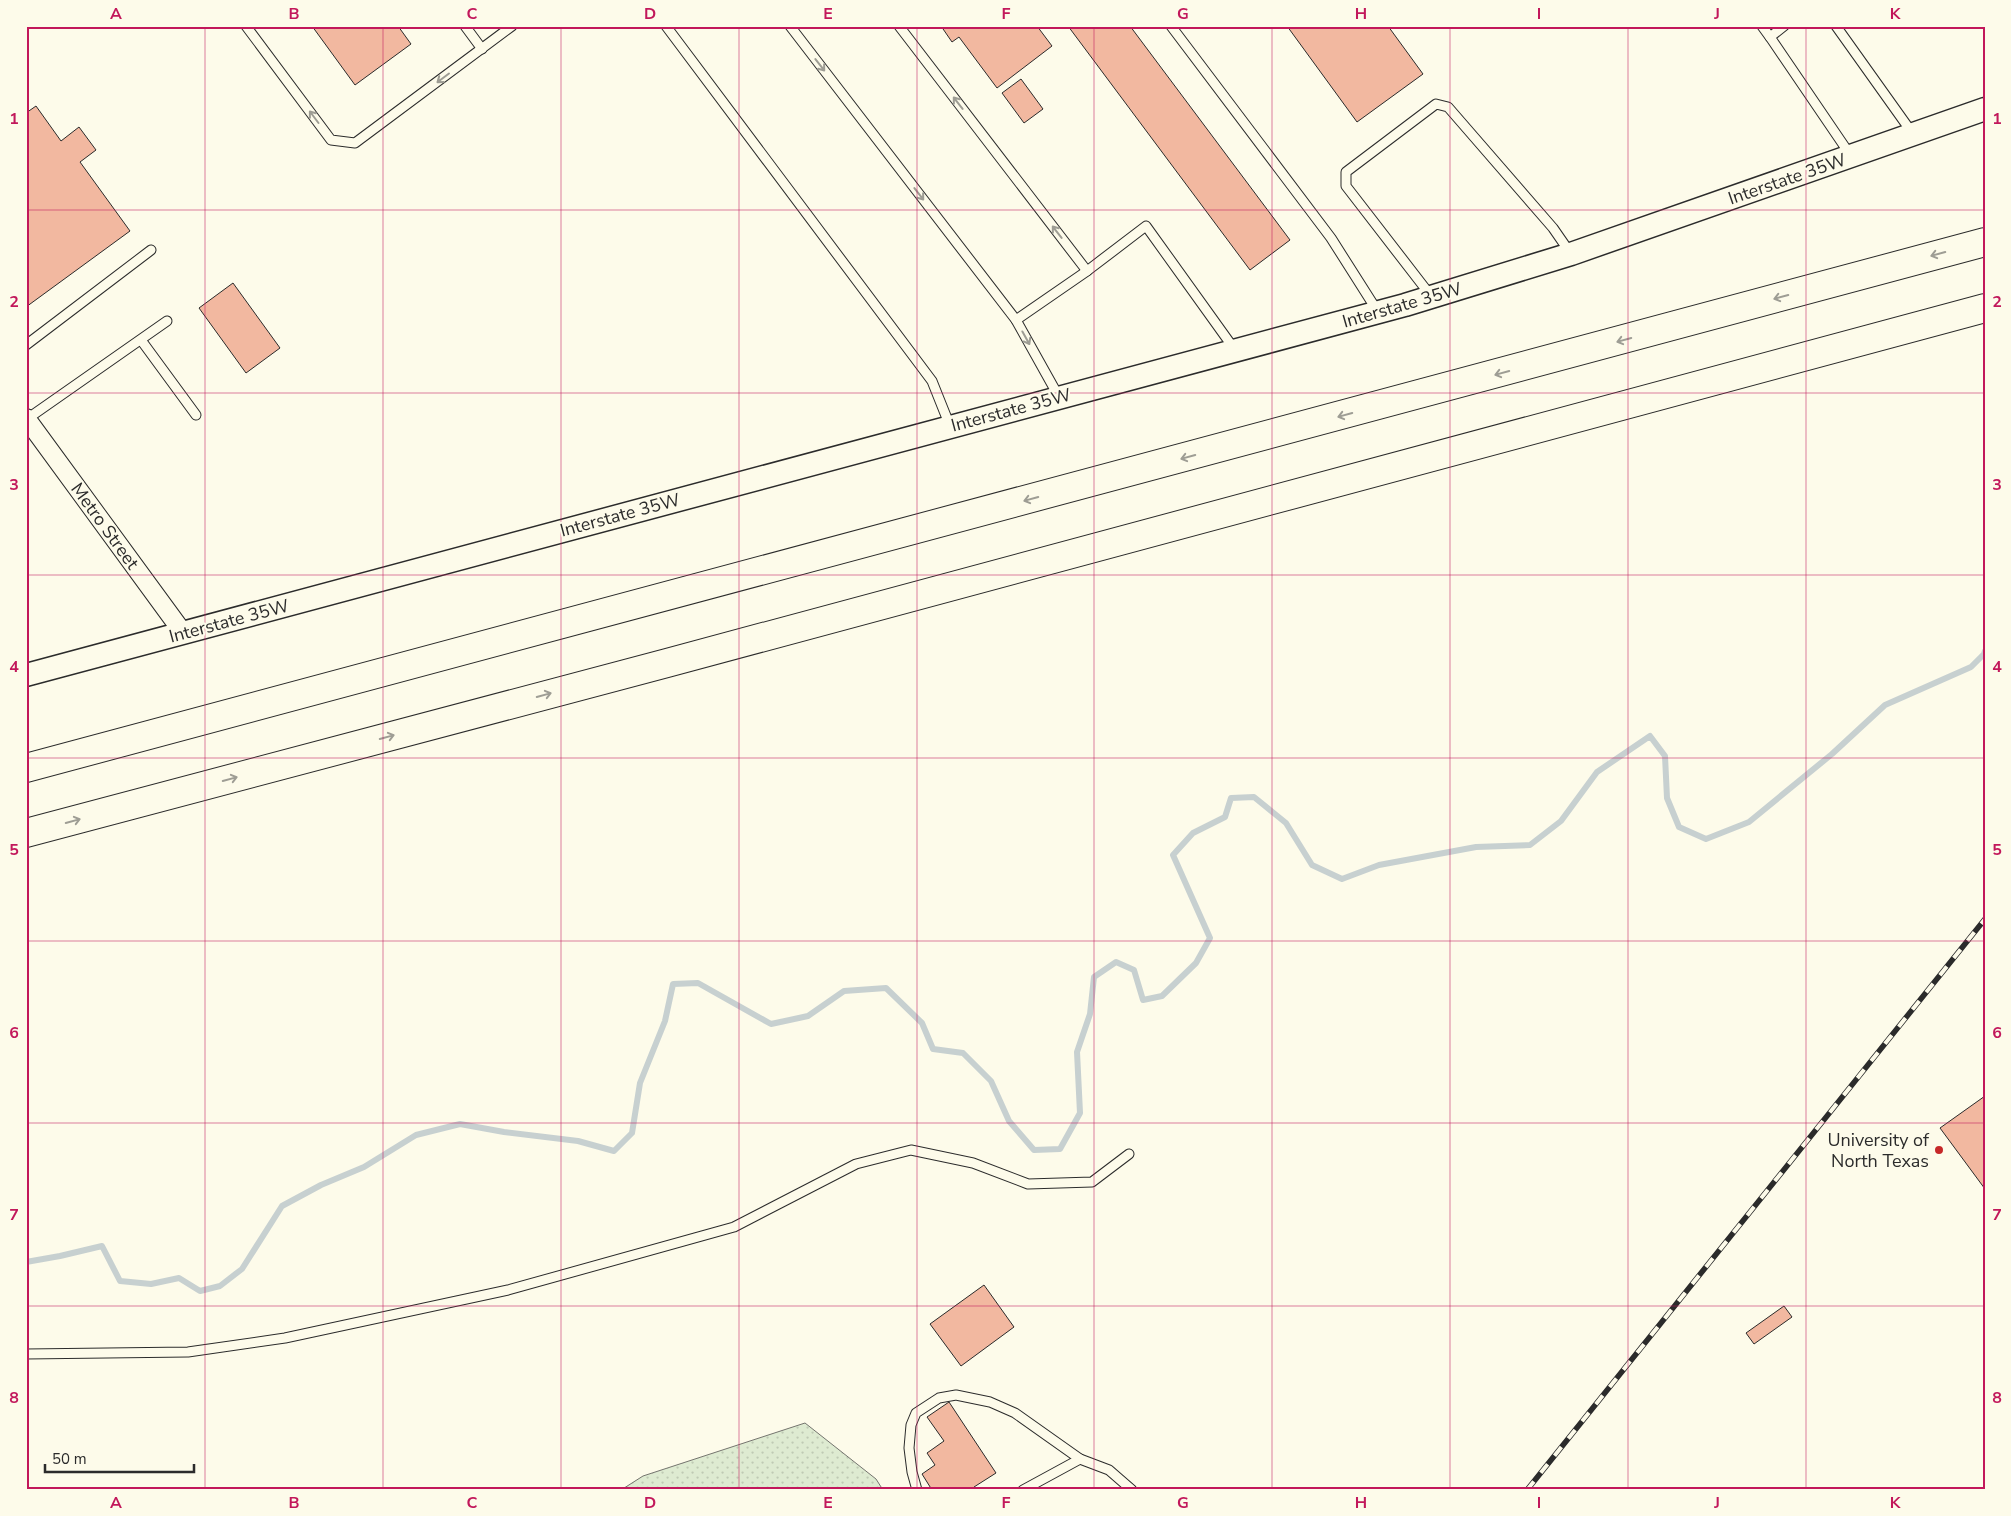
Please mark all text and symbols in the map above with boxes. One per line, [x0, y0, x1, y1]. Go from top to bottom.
text: A [110, 3, 122, 25]
text: B [288, 3, 300, 25]
text: C [467, 3, 478, 25]
text: D [644, 3, 656, 25]
text: E [823, 3, 833, 25]
text: F [1002, 3, 1011, 25]
text: G [1177, 3, 1189, 25]
text: H [1355, 3, 1367, 25]
text: I [1537, 3, 1541, 25]
text: J [1713, 3, 1720, 25]
text: K [1890, 3, 1902, 25]
one-way arrow [814, 58, 825, 71]
one-way arrow [437, 72, 450, 83]
one-way arrow [953, 96, 963, 110]
text: 1 [9, 108, 19, 130]
text: 1 [1992, 108, 2002, 130]
one-way arrow [308, 111, 319, 124]
street label: Interstate 35W [1725, 148, 1849, 210]
one-way arrow [914, 187, 924, 201]
one-way arrow [1052, 225, 1062, 239]
one-way arrow [1930, 250, 1946, 260]
street label: Interstate 35W [1339, 276, 1465, 334]
text: 2 [9, 291, 19, 313]
text: 2 [1992, 291, 2002, 313]
one-way arrow [1773, 293, 1789, 302]
one-way arrow [1022, 330, 1031, 345]
one-way arrow [1617, 335, 1633, 345]
one-way arrow [1494, 368, 1510, 378]
street label: Interstate 35W [948, 382, 1074, 438]
one-way arrow [1337, 411, 1353, 420]
one-way arrow [1180, 453, 1196, 462]
text: 3 [9, 474, 19, 496]
text: 3 [1992, 474, 2002, 496]
street label: Metro Street [66, 478, 145, 575]
street label: Interstate 35W [557, 487, 683, 543]
one-way arrow [1023, 495, 1039, 504]
street label: Interstate 35W [166, 593, 292, 649]
text: 4 [9, 656, 19, 678]
text: 4 [1992, 656, 2002, 678]
one-way arrow [536, 690, 552, 700]
one-way arrow [379, 732, 395, 741]
one-way arrow [222, 774, 238, 783]
one-way arrow [65, 815, 81, 825]
text: 5 [9, 839, 19, 861]
text: 5 [1992, 839, 2002, 861]
text: 6 [9, 1022, 19, 1044]
text: 6 [1992, 1022, 2002, 1044]
place label: University of North Texas [1827, 1128, 1930, 1173]
marker: University of North Texas [1933, 1144, 1945, 1156]
text: 7 [9, 1204, 19, 1226]
text: 7 [1992, 1204, 2002, 1226]
text: 8 [9, 1387, 19, 1409]
text: 8 [1992, 1387, 2002, 1409]
scale bar [45, 1441, 194, 1473]
text: 50 m [52, 1449, 87, 1469]
text: A [110, 1492, 122, 1514]
text: B [288, 1492, 300, 1514]
text: C [467, 1492, 478, 1514]
text: D [644, 1492, 656, 1514]
text: E [823, 1492, 833, 1514]
text: F [1002, 1492, 1011, 1514]
text: G [1177, 1492, 1189, 1514]
text: H [1355, 1492, 1367, 1514]
text: I [1537, 1492, 1541, 1514]
text: J [1713, 1492, 1720, 1514]
text: K [1890, 1492, 1902, 1514]

